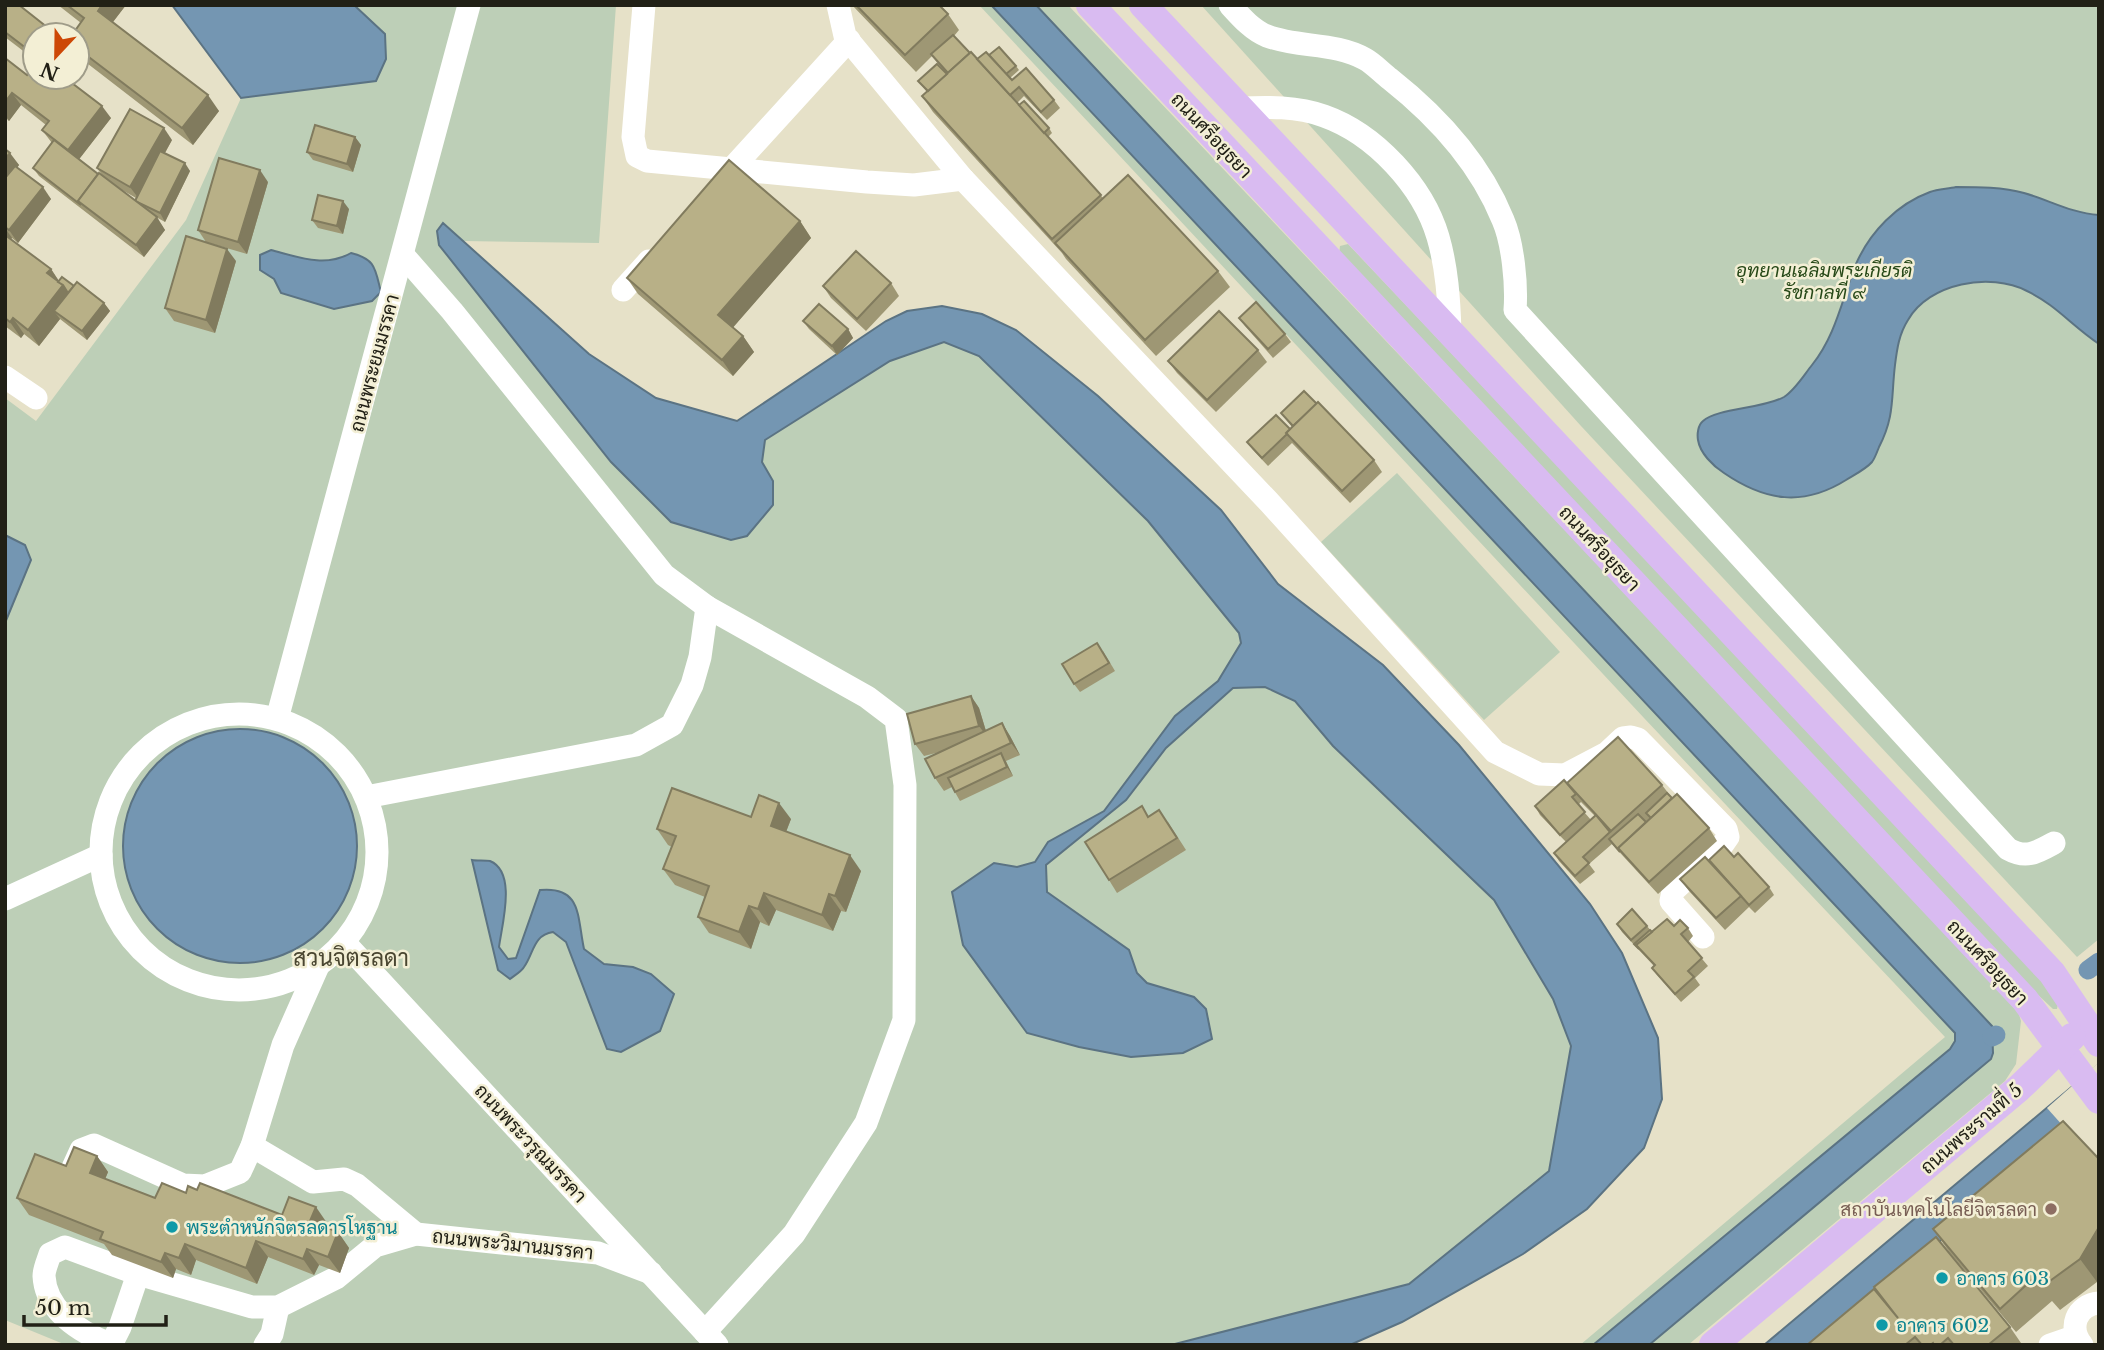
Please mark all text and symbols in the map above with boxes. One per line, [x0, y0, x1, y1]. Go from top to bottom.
north arrow [21, 21, 91, 91]
text: N [37, 57, 62, 85]
street label: ถนนศรีอยุธยา [1166, 87, 1258, 183]
park label: อุทยานเฉลิมพระเกียรติ รัชกาลที่ ๙ [1736, 258, 1913, 304]
street label: ถนนพระยมมรรคา [345, 292, 404, 434]
street label: ถนนศรีอยุธยา [1554, 500, 1646, 596]
street label: ถนนศรีอยุธยา [1942, 914, 2034, 1010]
district label: สวนจิตรลดา [293, 944, 409, 972]
street label: ถนนพระรามที่ 5 [1912, 1073, 2027, 1179]
street label: ถนนพระวรุณมรรคา [469, 1079, 591, 1208]
place label: สถาบันเทคโนโลยีจิตรลดา [1840, 1197, 2037, 1221]
marker: สถาบันเทคโนโลยีจิตรลดา [2043, 1201, 2059, 1217]
place label: พระตำหนักจิตรลดารโหฐาน [186, 1215, 398, 1240]
marker: พระตำหนักจิตรลดารโหฐาน [164, 1219, 180, 1235]
street label: ถนนพระวิมานมรรคา [431, 1225, 595, 1264]
place label: อาคาร 603 [1956, 1267, 2049, 1290]
marker: อาคาร 603 [1934, 1270, 1950, 1286]
scale bar [24, 1284, 166, 1328]
text: 50 m [35, 1295, 91, 1321]
place label: อาคาร 602 [1896, 1314, 1989, 1337]
marker: อาคาร 602 [1874, 1317, 1890, 1333]

